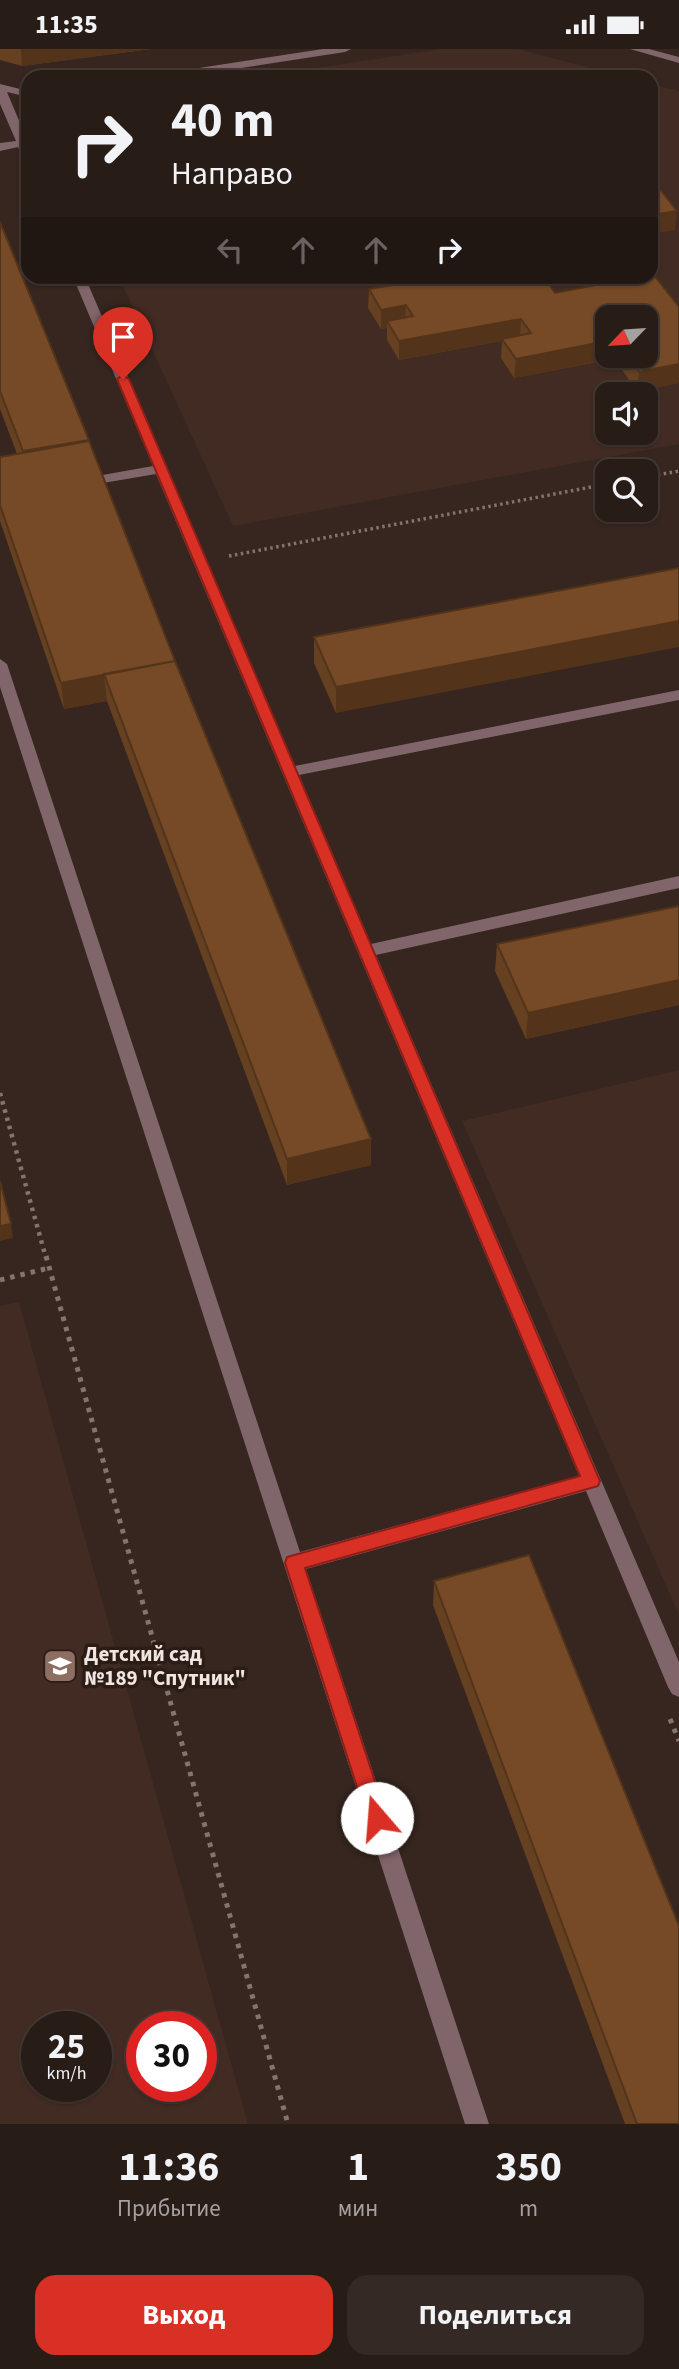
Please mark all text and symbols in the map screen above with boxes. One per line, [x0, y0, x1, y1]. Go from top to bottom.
text: 11:35 [35, 6, 98, 43]
text: 40 m [171, 86, 275, 156]
icon: right [56, 98, 147, 189]
text: Направо [171, 151, 293, 197]
icon: left [211, 231, 249, 269]
icon: ahead [284, 231, 322, 269]
icon: ahead [357, 231, 395, 269]
icon: right [430, 231, 468, 269]
north arrow [595, 305, 658, 367]
map controls [595, 305, 658, 522]
pin [93, 307, 153, 379]
icon: arrive [104, 318, 142, 356]
button: sound [595, 382, 658, 445]
button: search [595, 459, 658, 522]
place label: Детский сад №189 "Спутник" [84, 1639, 246, 1693]
school or university icon: Детский сад №189 "Спутник" [41, 1647, 79, 1685]
position arrow [340, 1781, 414, 1855]
speed limit sign: 30 [126, 2011, 217, 2102]
text: 25 [48, 2022, 85, 2072]
text: km/h [47, 2061, 86, 2086]
text: 11:36 [118, 2137, 220, 2197]
text: 1 [347, 2137, 369, 2197]
text: 350 [495, 2137, 562, 2197]
text: Прибытие [117, 2192, 221, 2225]
text: мин [338, 2192, 378, 2225]
text: m [519, 2192, 538, 2225]
button: Выход [35, 2275, 333, 2355]
button: Поделиться [347, 2275, 644, 2355]

